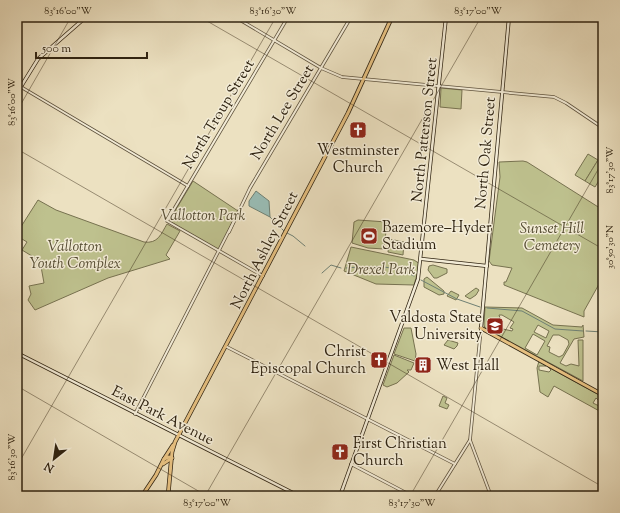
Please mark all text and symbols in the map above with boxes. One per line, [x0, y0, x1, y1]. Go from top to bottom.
text: 83°16'00"W [44, 4, 92, 19]
text: 83°16'30"W [250, 4, 296, 19]
text: 83°17'00"W [454, 4, 502, 19]
scale bar [36, 34, 147, 60]
text: 500 m [41, 40, 71, 58]
street label: North Troup Street [178, 56, 260, 174]
street label: North Patterson Street [407, 57, 444, 204]
street label: North Lee Street [247, 61, 320, 164]
text: 83°16'00"W [5, 78, 20, 126]
street label: North Oak Street [471, 96, 502, 210]
church icon: Westminster Church [348, 120, 368, 140]
place label: Westminster Church [317, 141, 400, 179]
text: 83°17'30"W [603, 147, 618, 193]
street label: North Ashley Street [227, 188, 304, 313]
park label: Vallotton Park [161, 206, 246, 227]
place label: Bazemore–Hyder Stadium [382, 218, 492, 256]
park label: Sunset Hill Cemetery [520, 219, 584, 257]
text: 30°50'30"N [603, 225, 618, 269]
sports icon: Bazemore–Hyder Stadium [359, 226, 379, 246]
park label: Vallotton Youth Complex [29, 237, 121, 275]
park label: Drexel Park [347, 260, 415, 281]
place label: Valdosta State University [389, 308, 483, 346]
school or university icon: Valdosta State University [485, 316, 505, 336]
place label: Christ Episcopal Church [250, 342, 366, 380]
church icon: Christ Episcopal Church [369, 350, 389, 370]
building icon: West Hall [413, 355, 433, 375]
place label: West Hall [436, 356, 500, 377]
street label: East Park Avenue [108, 382, 217, 451]
text: 83°16'30"W [5, 434, 20, 480]
place label: First Christian Church [353, 434, 447, 472]
north arrow [34, 439, 74, 479]
church icon: First Christian Church [330, 442, 350, 462]
text: N [42, 458, 58, 476]
text: 83°17'00"W [183, 496, 231, 511]
text: 83°17'30"W [389, 496, 435, 511]

